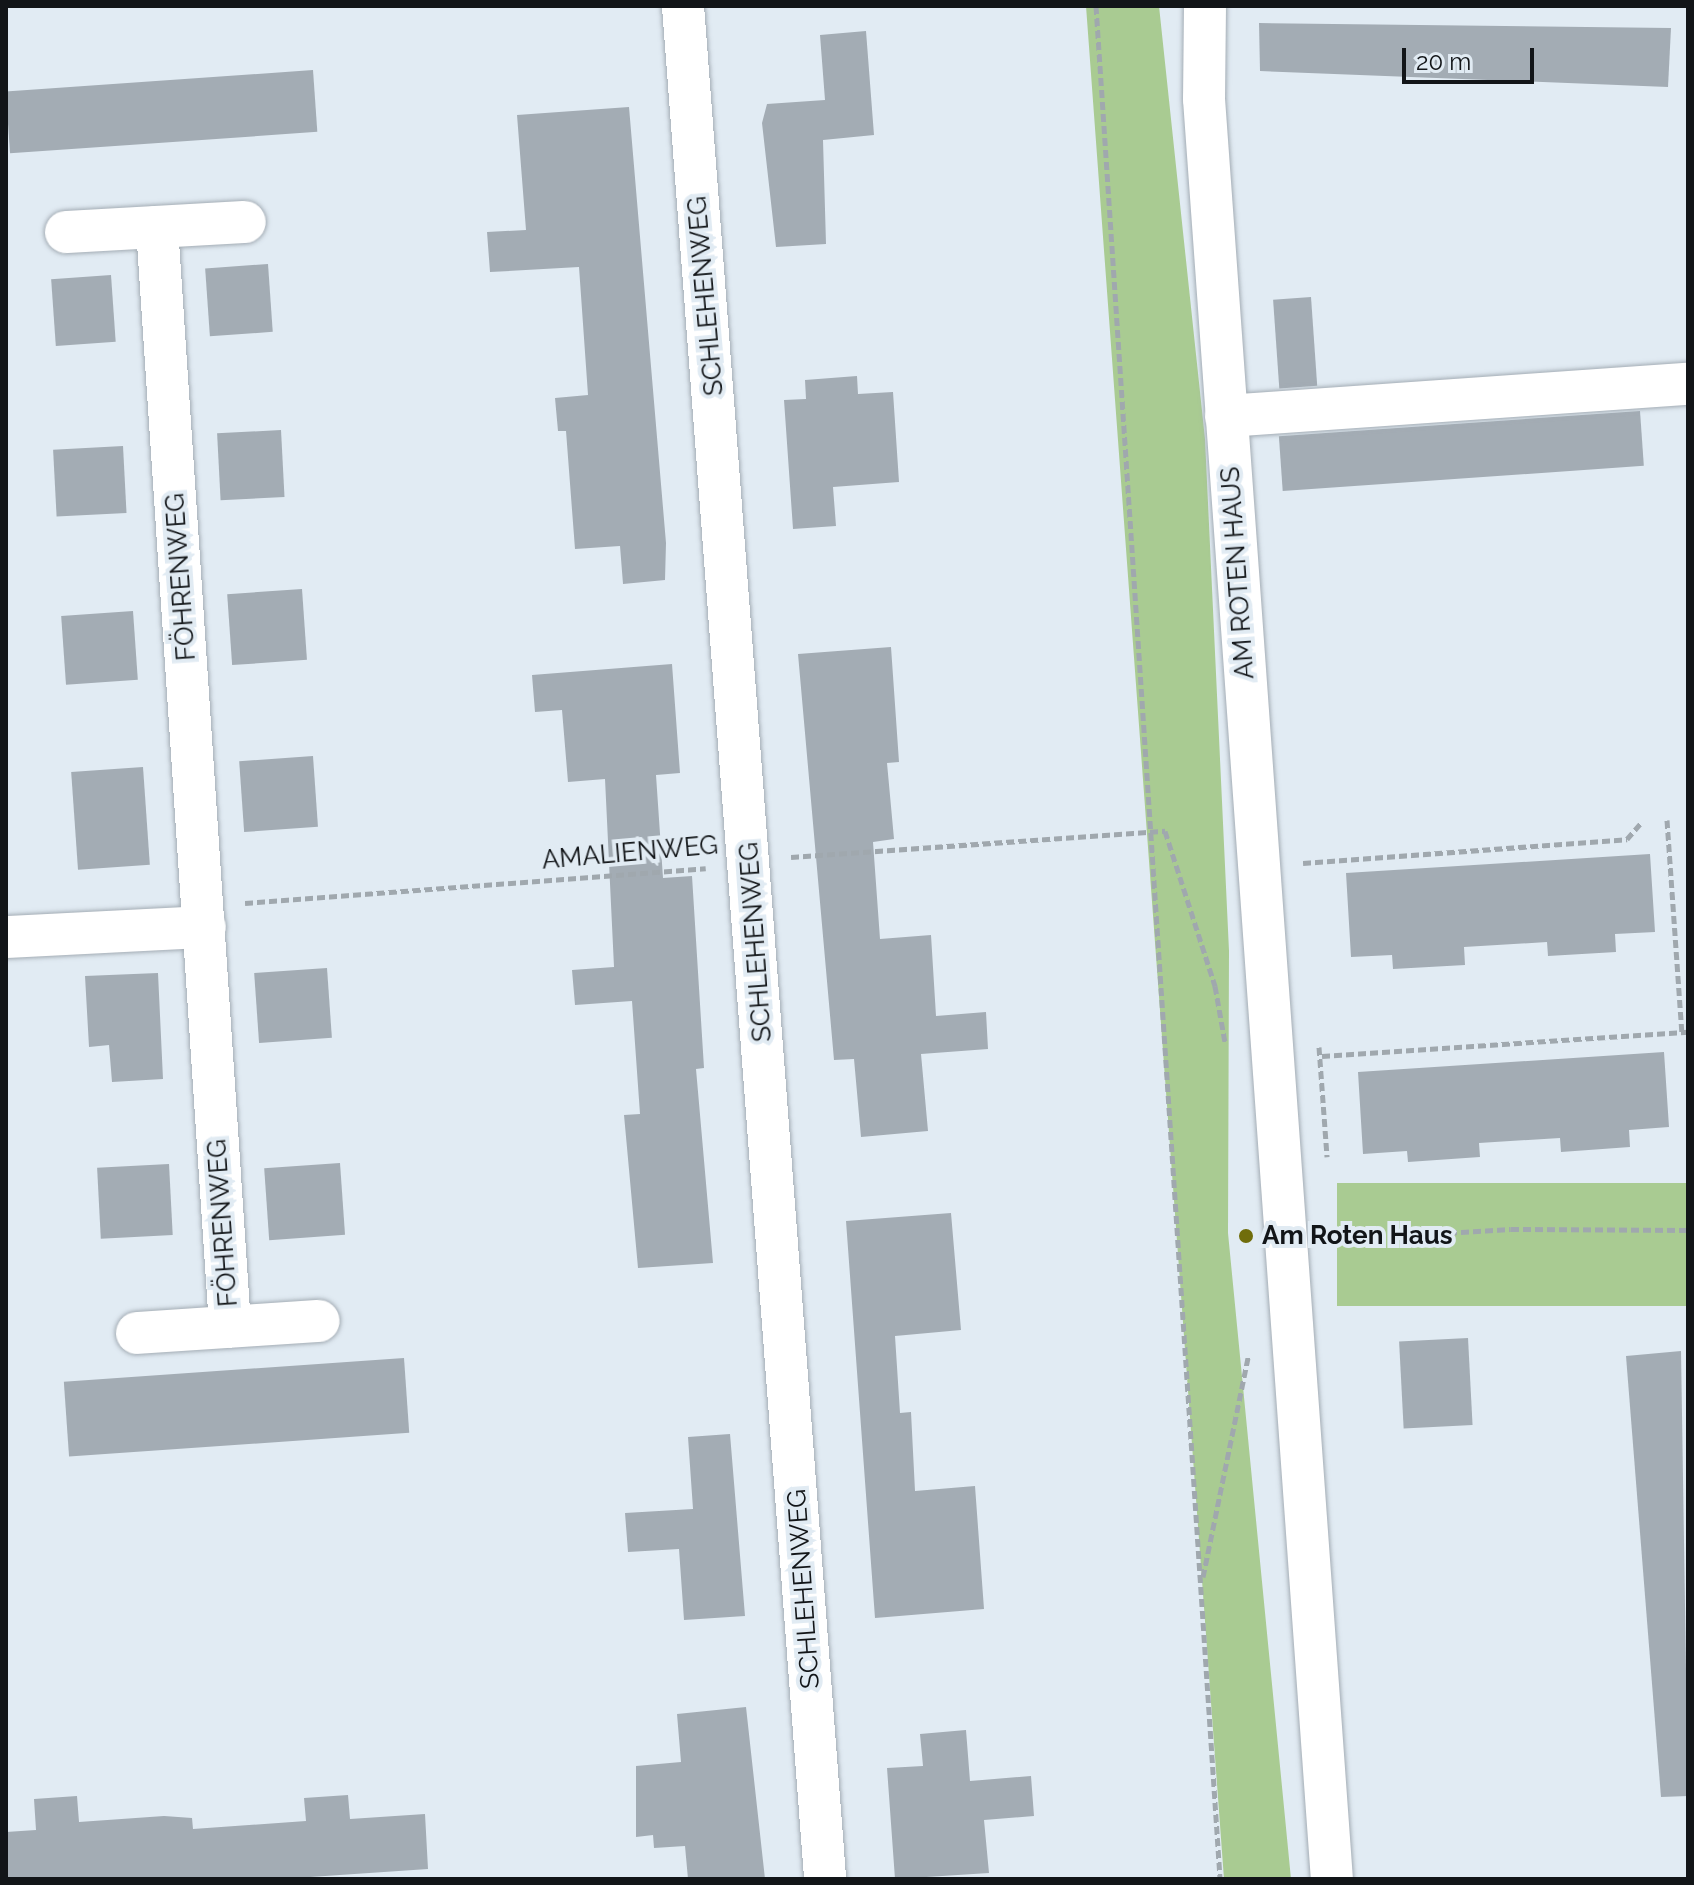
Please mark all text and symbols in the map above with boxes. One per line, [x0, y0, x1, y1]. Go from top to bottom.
scale bar [1406, 32, 1538, 82]
text: 20 m [1416, 47, 1471, 76]
street label: SCHLEHENWEG [682, 195, 730, 397]
street label: AM ROTEN HAUS [1215, 466, 1261, 680]
street label: FÖHRENWEG [160, 492, 202, 662]
street label: AMALIENWEG [541, 830, 719, 876]
street label: SCHLEHENWEG [733, 841, 779, 1043]
street label: FÖHRENWEG [202, 1138, 244, 1308]
place label: Am Roten Haus [1262, 1220, 1453, 1252]
marker: Am Roten Haus [1237, 1227, 1255, 1245]
street label: SCHLEHENWEG [781, 1488, 827, 1690]

